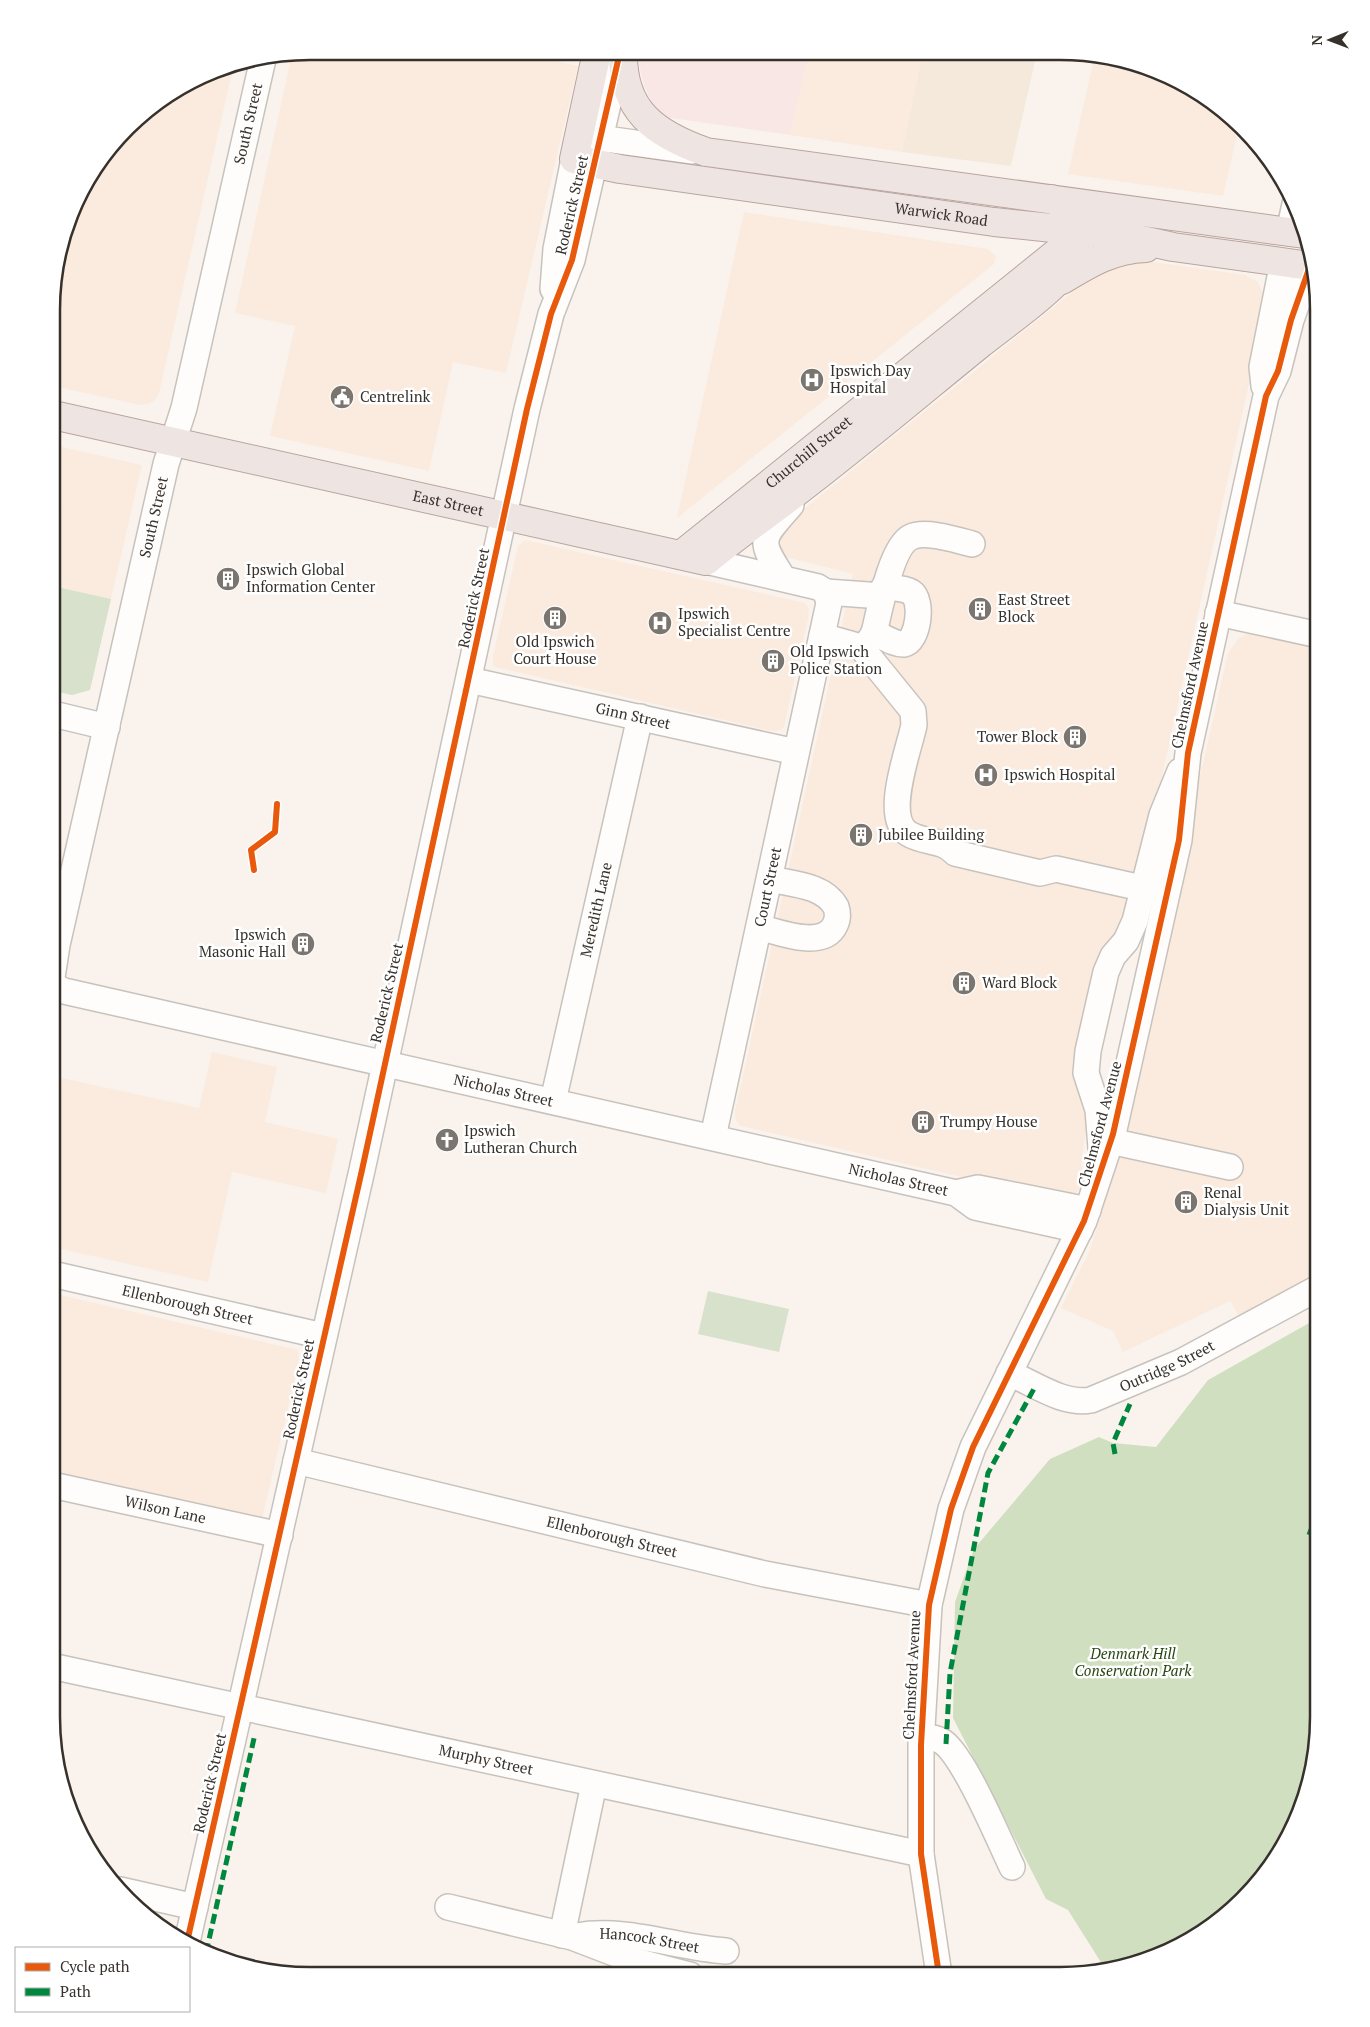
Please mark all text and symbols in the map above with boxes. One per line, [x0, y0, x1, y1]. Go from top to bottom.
north arrow [1305, 15, 1355, 65]
text: N [1307, 34, 1326, 46]
street label: South Street [228, 80, 266, 166]
street label: Roderick Street [550, 152, 592, 257]
street label: Warwick Road [894, 197, 989, 230]
place label: Ipswich Day Hospital [830, 360, 911, 397]
hospital icon: Ipswich Day Hospital [799, 367, 825, 393]
public building icon: Centrelink [329, 384, 355, 410]
place label: Centrelink [360, 386, 431, 406]
street label: Churchill Street [761, 410, 856, 492]
street label: South Street [134, 474, 172, 560]
street label: East Street [411, 485, 486, 520]
street label: Roderick Street [453, 545, 494, 650]
place label: Ipswich Global Information Center [246, 559, 375, 596]
building icon: Ipswich Global Information Center [215, 566, 241, 592]
place label: East Street Block [998, 589, 1070, 626]
building icon: East Street Block [967, 596, 993, 622]
place label: Ipswich Specialist Centre [678, 603, 791, 640]
building icon: Old Ipswich Court House [542, 605, 568, 631]
hospital icon: Ipswich Specialist Centre [647, 610, 673, 636]
street label: Chelmsford Avenue [1166, 619, 1212, 750]
place label: Old Ipswich Court House [513, 631, 597, 668]
place label: Old Ipswich Police Station [790, 641, 882, 678]
building icon: Old Ipswich Police Station [760, 648, 786, 674]
street label: Ginn Street [594, 697, 673, 733]
building icon: Tower Block [1062, 724, 1088, 750]
place label: Tower Block [977, 726, 1058, 746]
hospital icon: Ipswich Hospital [973, 762, 999, 788]
place label: Ipswich Hospital [1004, 764, 1116, 784]
building icon: Jubilee Building [848, 822, 874, 848]
place label: Jubilee Building [878, 824, 985, 844]
street label: Court Street [749, 845, 785, 929]
street label: Meredith Lane [575, 860, 616, 959]
place label: Ipswich Masonic Hall [199, 924, 286, 961]
building icon: Ipswich Masonic Hall [290, 931, 316, 957]
street label: Roderick Street [365, 940, 407, 1045]
building icon: Ward Block [951, 970, 977, 996]
place label: Ward Block [982, 972, 1057, 992]
street label: Chelmsford Avenue [1073, 1059, 1125, 1189]
street label: Nicholas Street [452, 1069, 556, 1111]
building icon: Trumpy House [910, 1109, 936, 1135]
place label: Trumpy House [940, 1111, 1037, 1131]
place label: Ipswich Lutheran Church [464, 1120, 577, 1157]
church icon: Ipswich Lutheran Church [434, 1127, 460, 1153]
street label: Nicholas Street [847, 1158, 951, 1200]
place label: Renal Dialysis Unit [1204, 1182, 1289, 1219]
building icon: Renal Dialysis Unit [1173, 1189, 1199, 1215]
street label: Ellenborough Street [120, 1279, 256, 1329]
street label: Outridge Street [1116, 1334, 1218, 1396]
street label: Roderick Street [278, 1336, 319, 1441]
street label: Wilson Lane [123, 1490, 208, 1527]
street label: Ellenborough Street [545, 1511, 680, 1562]
street label: Chelmsford Avenue [898, 1610, 924, 1740]
park label: Denmark Hill Conservation Park [1075, 1643, 1192, 1680]
street label: Roderick Street [188, 1730, 230, 1835]
street label: Murphy Street [437, 1739, 536, 1779]
street label: Hancock Street [599, 1923, 701, 1957]
legend [15, 1947, 190, 2012]
text: Cycle path [60, 1956, 130, 1976]
text: Path [60, 1981, 91, 2001]

